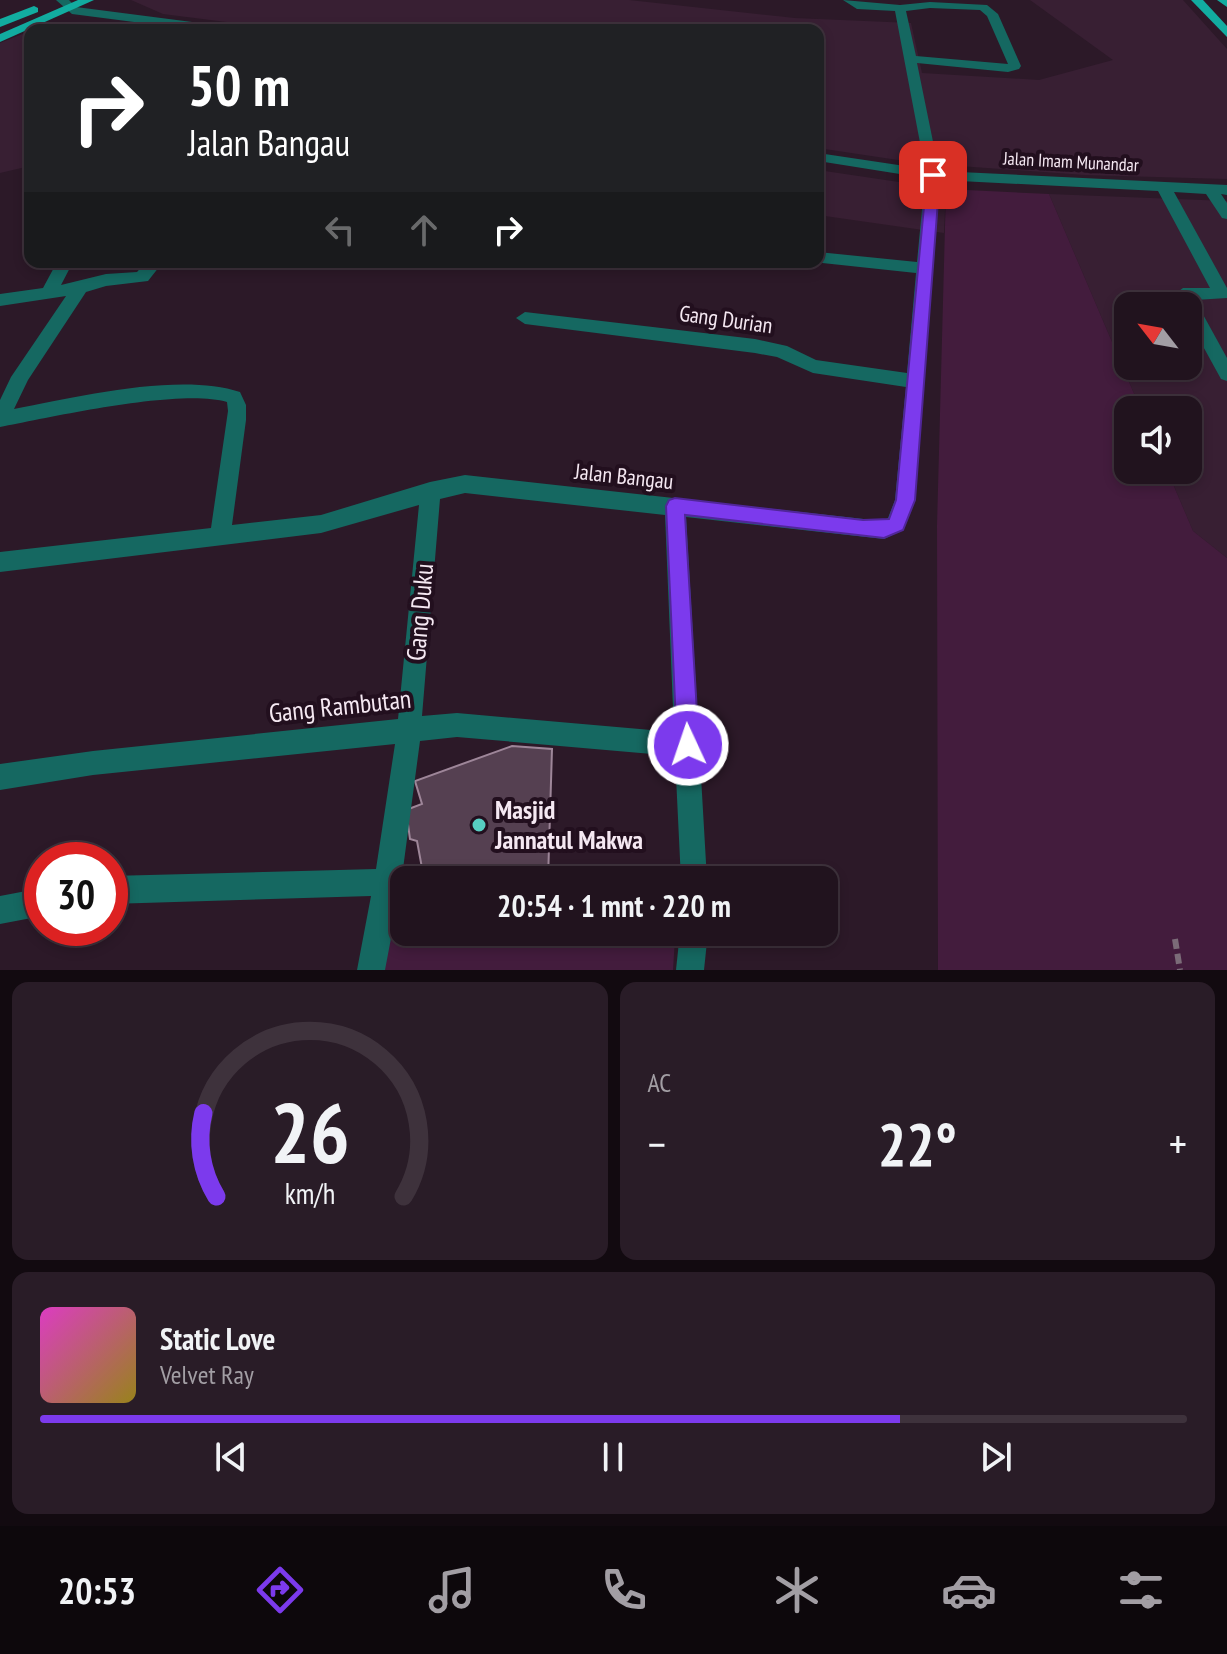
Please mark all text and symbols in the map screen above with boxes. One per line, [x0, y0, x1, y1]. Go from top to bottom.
text: 50 m [188, 49, 290, 121]
icon: right [56, 56, 160, 160]
text: Jalan Bangau [188, 119, 350, 166]
pin [899, 141, 967, 209]
street label: Jalan Imam Munandar [1002, 146, 1139, 177]
icon: arrive [911, 153, 955, 197]
icon: left [318, 208, 362, 252]
icon: ahead [402, 208, 446, 252]
icon: right [486, 208, 530, 252]
north arrow [1114, 292, 1202, 380]
map controls [1114, 292, 1202, 484]
street label: Gang Durian [678, 299, 774, 339]
button: sound [1114, 396, 1202, 484]
street label: Jalan Bangau [572, 457, 675, 495]
street label: Gang Duku [399, 562, 440, 662]
street label: Gang Rambutan [267, 682, 413, 729]
position arrow [646, 703, 730, 787]
place label: Masjid Jannatul Makwa [494, 793, 643, 856]
marker: Masjid Jannatul Makwa [470, 816, 488, 834]
speed limit sign: 30 [24, 842, 128, 946]
text: 20:54 · 1 mnt · 220 m [497, 886, 731, 925]
text: AC [648, 1066, 671, 1099]
text: 26 [270, 1078, 350, 1186]
text: 22° [878, 1105, 957, 1183]
text: − [648, 1115, 666, 1172]
text: + [1169, 1115, 1187, 1172]
text: km/h [284, 1175, 335, 1212]
text: Static Love [160, 1319, 275, 1358]
text: Velvet Ray [160, 1358, 254, 1391]
icon: previous [209, 1435, 253, 1479]
icon: pause [591, 1435, 635, 1479]
icon: next [974, 1435, 1018, 1479]
icon: directions [252, 1562, 308, 1618]
icon: music [424, 1562, 480, 1618]
icon: phone [596, 1562, 652, 1618]
icon: climate [769, 1562, 825, 1618]
icon: car [941, 1562, 997, 1618]
icon: filters [1113, 1562, 1169, 1618]
text: 20:53 [58, 1567, 136, 1614]

